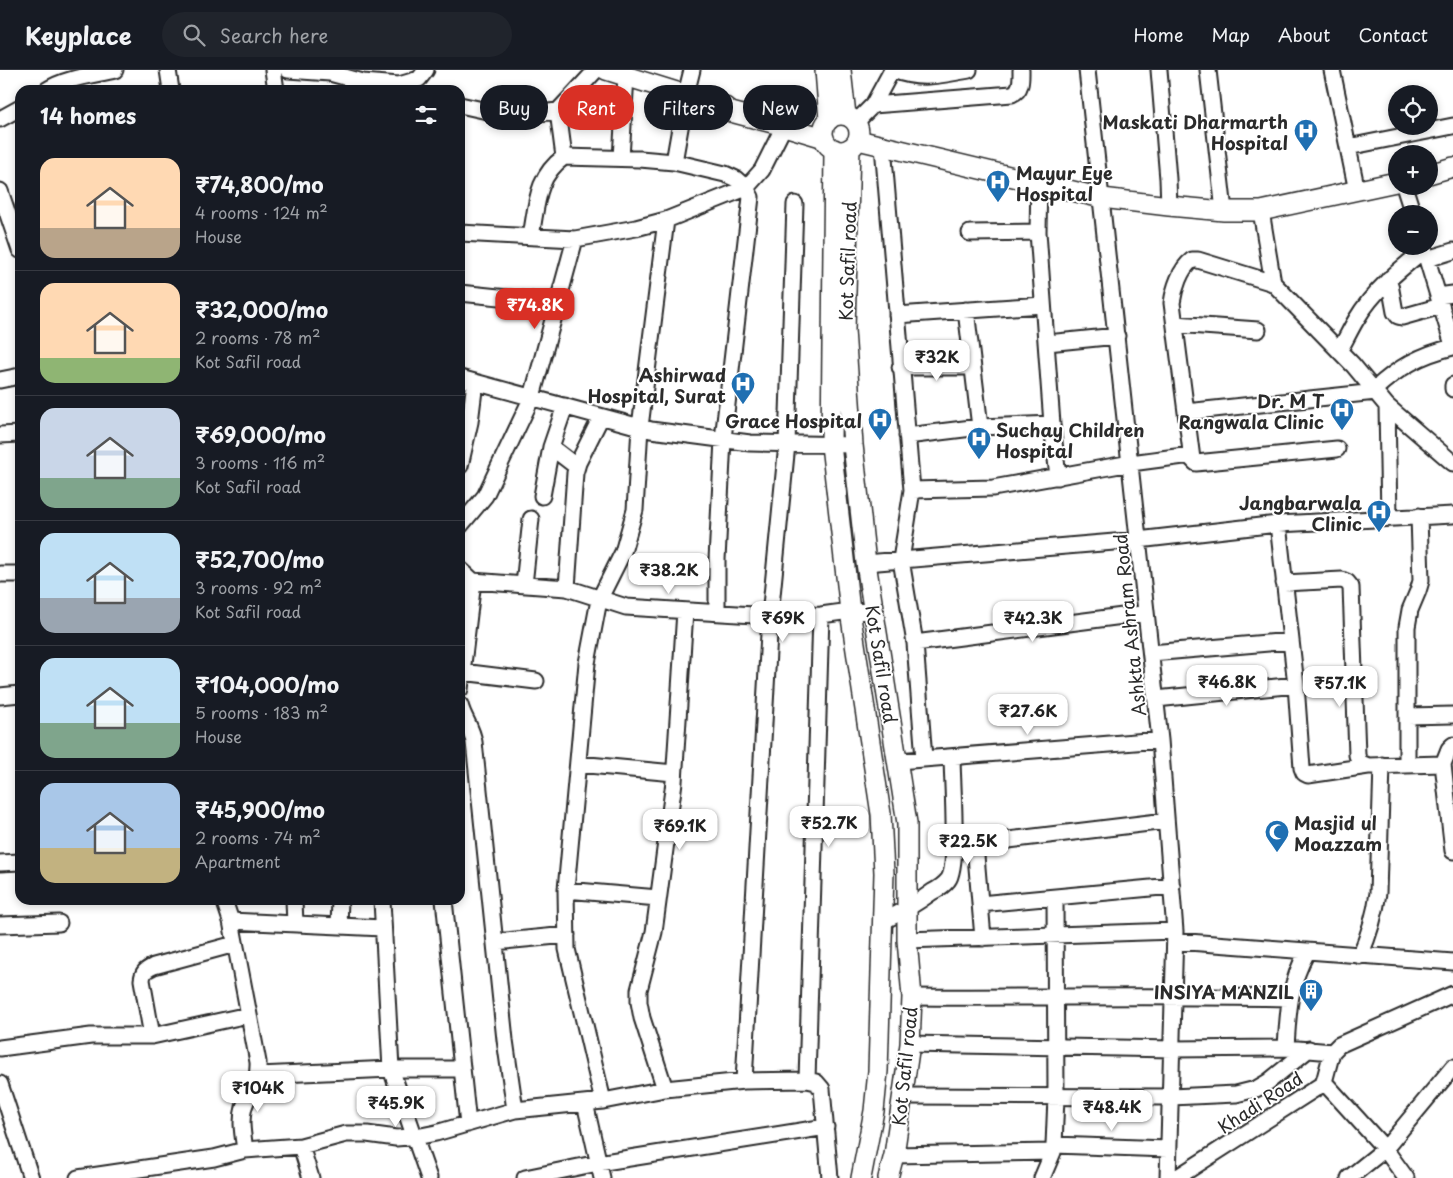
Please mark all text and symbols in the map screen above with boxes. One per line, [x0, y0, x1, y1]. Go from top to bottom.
search box [162, 12, 512, 57]
text: Keyplace [25, 17, 132, 53]
icon: search [180, 21, 208, 49]
text: Search here [220, 21, 328, 49]
text: Home [1133, 21, 1183, 48]
text: Map [1211, 21, 1250, 48]
text: About [1278, 21, 1330, 48]
text: Contact [1358, 21, 1428, 48]
chip: Buy [480, 85, 548, 130]
chip: Rent [558, 85, 634, 130]
chip: Filters [644, 85, 733, 130]
chip: New [743, 85, 817, 130]
map controls [1388, 85, 1438, 255]
button: locate [1388, 85, 1438, 135]
text: 14 homes [40, 99, 136, 131]
icon: filters [412, 101, 440, 129]
place label: Maskati Dharmarth Hospital [1102, 108, 1288, 156]
hospital icon: Maskati Dharmarth Hospital [1293, 118, 1319, 152]
button: + [1388, 145, 1438, 195]
place label: Mayur Eye Hospital [1016, 159, 1113, 207]
text: ₹74,800/mo [195, 168, 324, 200]
hospital icon: Mayur Eye Hospital [985, 169, 1011, 203]
icon: home [80, 178, 140, 238]
text: 4 rooms · 124 m² [195, 200, 328, 224]
street label: Kot Safil road [831, 201, 863, 321]
button: − [1388, 205, 1438, 255]
text: House [195, 224, 242, 248]
pin: ₹74.8K [494, 288, 576, 330]
text: ₹74.8K [506, 292, 564, 316]
text: ₹32,000/mo [195, 293, 328, 325]
icon: home [80, 303, 140, 363]
text: 2 rooms · 78 m² [195, 325, 321, 349]
pin: ₹32K [907, 340, 967, 382]
text: ₹32K [915, 344, 959, 368]
text: Kot Safil road [195, 349, 301, 373]
place label: Ashirwad Hospital, Surat [588, 361, 726, 409]
hospital icon: Ashirwad Hospital, Surat [730, 371, 756, 405]
place label: Dr. M T Rangwala Clinic [1178, 387, 1325, 435]
hospital icon: Dr. M T Rangwala Clinic [1329, 397, 1355, 431]
place label: Grace Hospital [725, 407, 862, 434]
hospital icon: Grace Hospital [867, 407, 893, 441]
place label: Suchay Children Hospital [996, 416, 1144, 464]
text: ₹69,000/mo [195, 418, 326, 450]
hospital icon: Suchay Children Hospital [966, 426, 992, 460]
icon: home [80, 428, 140, 488]
text: 3 rooms · 116 m² [195, 450, 325, 474]
text: Kot Safil road [195, 474, 301, 498]
place label: Jangbarwala Clinic [1239, 489, 1362, 537]
hospital icon: Jangbarwala Clinic [1366, 499, 1392, 533]
street label: Ashkta Ashram Road [1106, 532, 1152, 718]
text: ₹52,700/mo [195, 543, 324, 575]
pin: ₹38.2K [628, 552, 710, 595]
icon: home [80, 553, 140, 613]
text: ₹38.2K [639, 557, 699, 581]
text: 3 rooms · 92 m² [195, 575, 322, 599]
text: Kot Safil road [195, 599, 301, 623]
pin: ₹69K [753, 600, 813, 643]
pin: ₹42.3K [992, 600, 1074, 643]
street label: Kot Safil road [859, 603, 905, 725]
text: ₹69K [761, 605, 805, 629]
text: ₹42.3K [1004, 605, 1062, 629]
pin: ₹46.8K [1186, 664, 1268, 707]
pin: ₹57.1K [1299, 666, 1381, 708]
text: ₹104,000/mo [195, 668, 339, 700]
text: ₹46.8K [1197, 669, 1257, 693]
text: ₹57.1K [1314, 670, 1366, 694]
icon: home [80, 678, 140, 738]
pin: ₹27.6K [987, 694, 1069, 736]
text: ₹27.6K [999, 698, 1057, 722]
text: 5 rooms · 183 m² [195, 700, 328, 724]
text: House [195, 724, 242, 748]
text: ₹45,900/mo [195, 793, 325, 825]
icon: home [80, 803, 140, 863]
pin: ₹52.7K [788, 806, 870, 848]
pin: ₹69.1K [639, 808, 721, 851]
place label: Masjid ul Moazzam [1294, 809, 1382, 857]
text: ₹52.7K [800, 810, 858, 834]
text: ₹69.1K [654, 813, 706, 837]
mosque icon: Masjid ul Moazzam [1264, 819, 1290, 853]
pin: ₹22.5K [927, 824, 1009, 866]
text: 2 rooms · 74 m² [195, 825, 321, 849]
text: ₹22.5K [939, 828, 997, 852]
text: Apartment [195, 849, 280, 873]
place label: INSIYA MANZIL [1154, 978, 1294, 1005]
building icon: INSIYA MANZIL [1298, 978, 1324, 1012]
street label: Kot Safil road [884, 1005, 924, 1127]
street label: Khadi Road [1212, 1064, 1308, 1140]
pin: ₹104K [223, 1070, 293, 1113]
text: ₹104K [232, 1075, 284, 1099]
pin: ₹45.9K [355, 1086, 437, 1128]
text: ₹45.9K [368, 1090, 424, 1114]
pin: ₹48.4K [1071, 1090, 1153, 1132]
text: ₹48.4K [1083, 1094, 1141, 1118]

